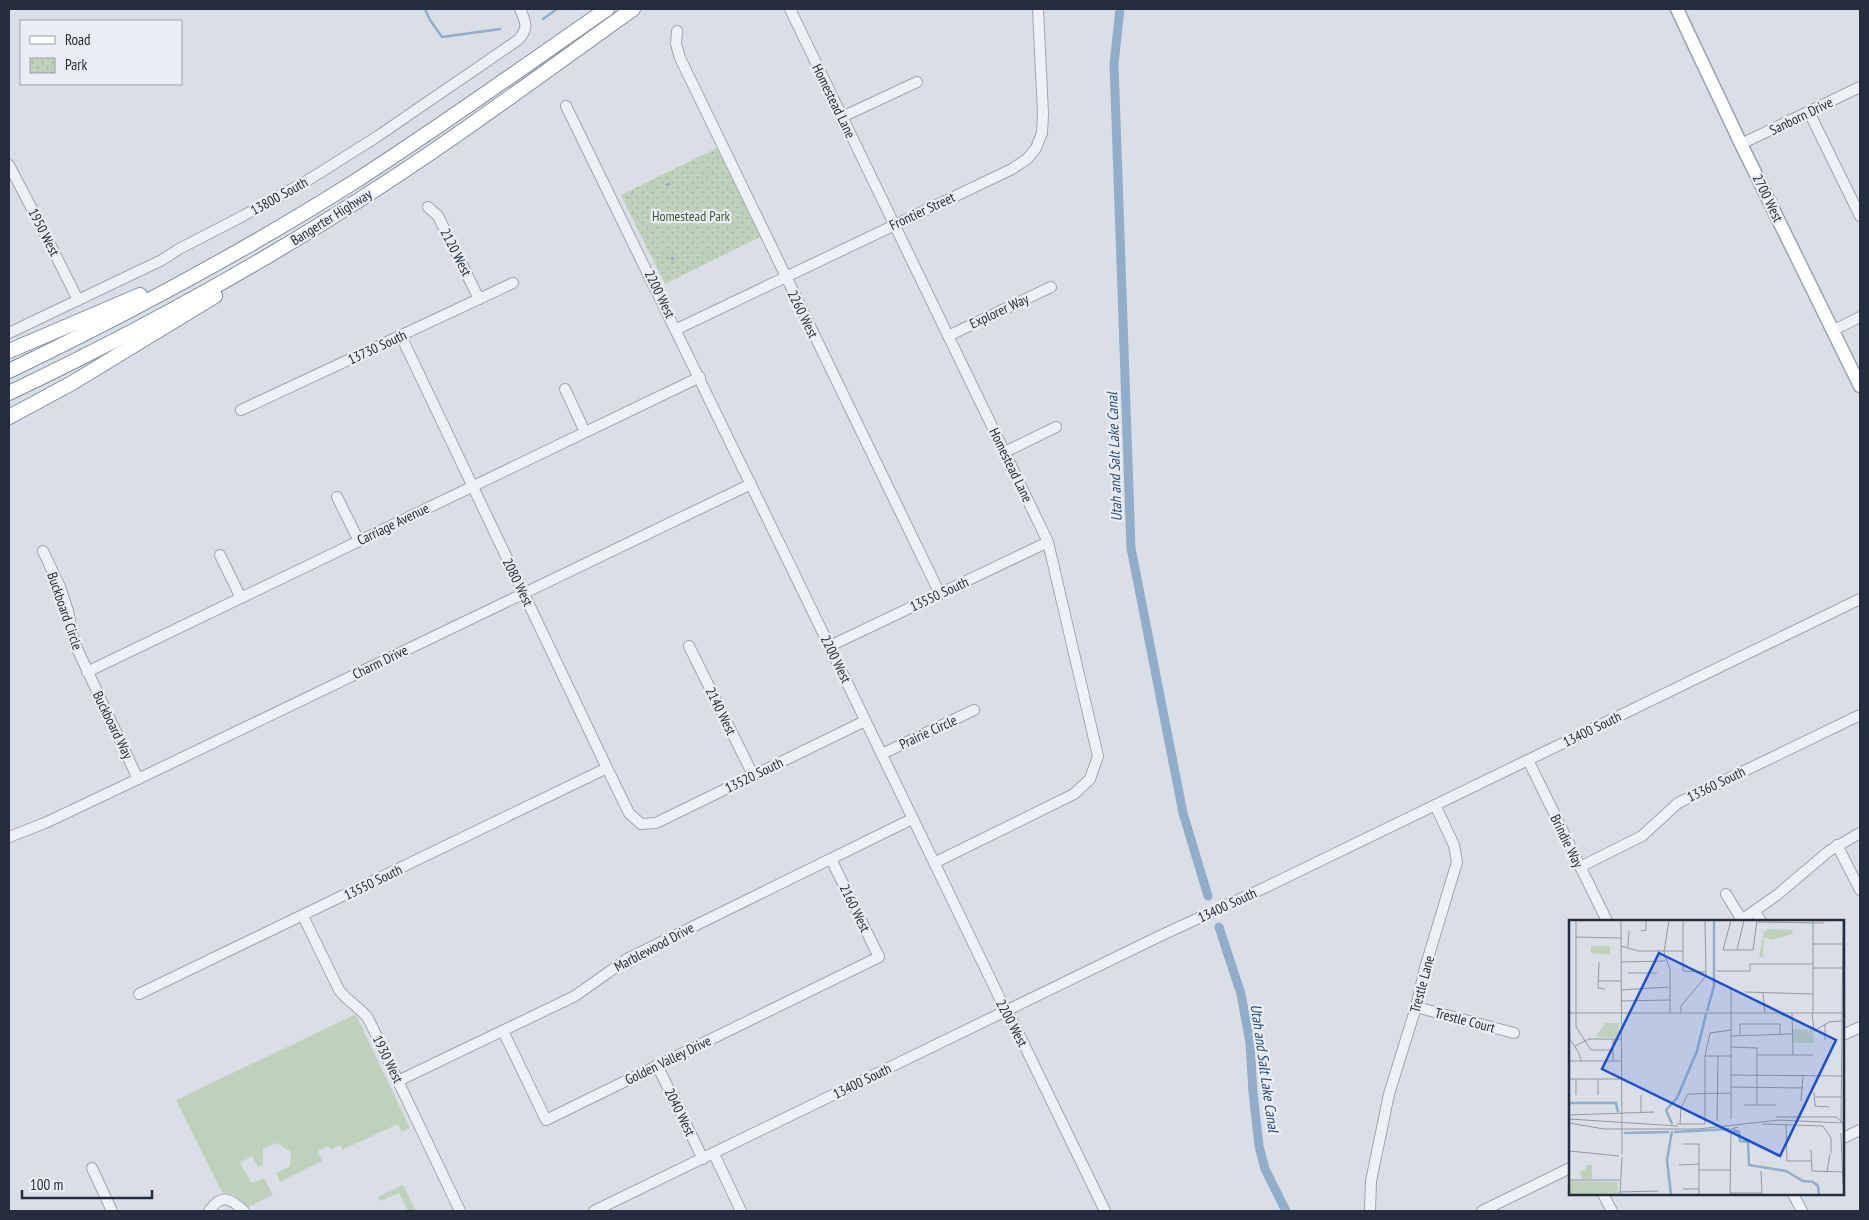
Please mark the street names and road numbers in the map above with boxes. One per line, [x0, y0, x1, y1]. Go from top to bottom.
street label: Homestead Lane [808, 61, 860, 141]
street label: Sanborn Drive [1766, 93, 1836, 139]
street label: 2700 West [1749, 171, 1787, 225]
street label: 13800 South [247, 173, 311, 219]
street label: Bangerter Highway [287, 184, 376, 249]
street label: Frontier Street [886, 188, 958, 234]
street label: 1950 West [24, 205, 64, 259]
street label: 2120 West [436, 225, 476, 279]
street label: 2200 West [641, 267, 679, 321]
street label: 2260 West [784, 287, 822, 341]
street label: Explorer Way [967, 289, 1032, 333]
street label: 13730 South [345, 326, 409, 368]
street label: Homestead Lane [985, 425, 1037, 505]
street label: Carriage Avenue [354, 499, 432, 549]
street label: 2080 West [499, 555, 537, 609]
street label: Buckboard Circle [43, 570, 87, 652]
street label: 13550 South [907, 573, 971, 615]
street label: 2200 West [817, 632, 855, 686]
street label: Charm Drive [349, 641, 411, 683]
street label: 2140 West [702, 684, 740, 738]
street label: Buckboard Way [89, 688, 137, 763]
street label: 13400 South [1560, 707, 1624, 751]
street label: Prairie Circle [896, 711, 960, 753]
street label: 13520 South [722, 753, 786, 797]
street label: 13360 South [1684, 762, 1748, 806]
street label: Brindie Way [1546, 811, 1588, 871]
street label: 13550 South [341, 860, 405, 904]
street label: 2160 West [836, 881, 874, 935]
street label: 13400 South [1195, 884, 1259, 926]
street label: Marblewood Drive [611, 918, 697, 976]
street label: Trestle Lane [1406, 953, 1438, 1015]
street label: 2200 West [992, 996, 1032, 1050]
street label: Trestle Court [1433, 1003, 1497, 1037]
street label: Golden Valley Drive [622, 1031, 714, 1089]
street label: 1930 West [369, 1032, 407, 1086]
street label: 13400 South [830, 1059, 894, 1103]
street label: 2040 West [661, 1085, 699, 1139]

